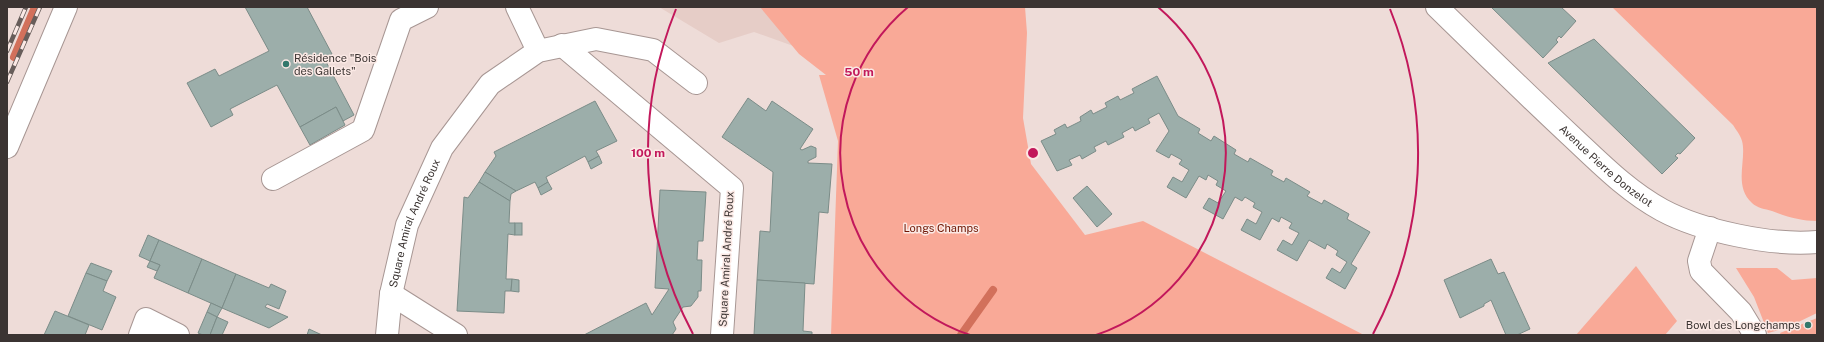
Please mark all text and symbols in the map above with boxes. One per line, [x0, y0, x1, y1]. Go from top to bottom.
place label: Résidence "Bois des Gallets" [294, 52, 377, 77]
marker: Résidence "Bois des Gallets" [281, 59, 291, 69]
text: 50 m [844, 65, 874, 79]
street label: Avenue Pierre Donzelot [1557, 122, 1655, 209]
text: 100 m [631, 146, 665, 160]
centre of rings [1026, 146, 1040, 160]
street label: Square Amiral André Roux [387, 157, 442, 289]
street label: Square Amiral André Roux [716, 191, 736, 327]
park label: Longs Champs [903, 222, 979, 234]
place label: Bowl des Longchamps [1686, 319, 1800, 331]
marker: Bowl des Longchamps [1803, 320, 1813, 330]

